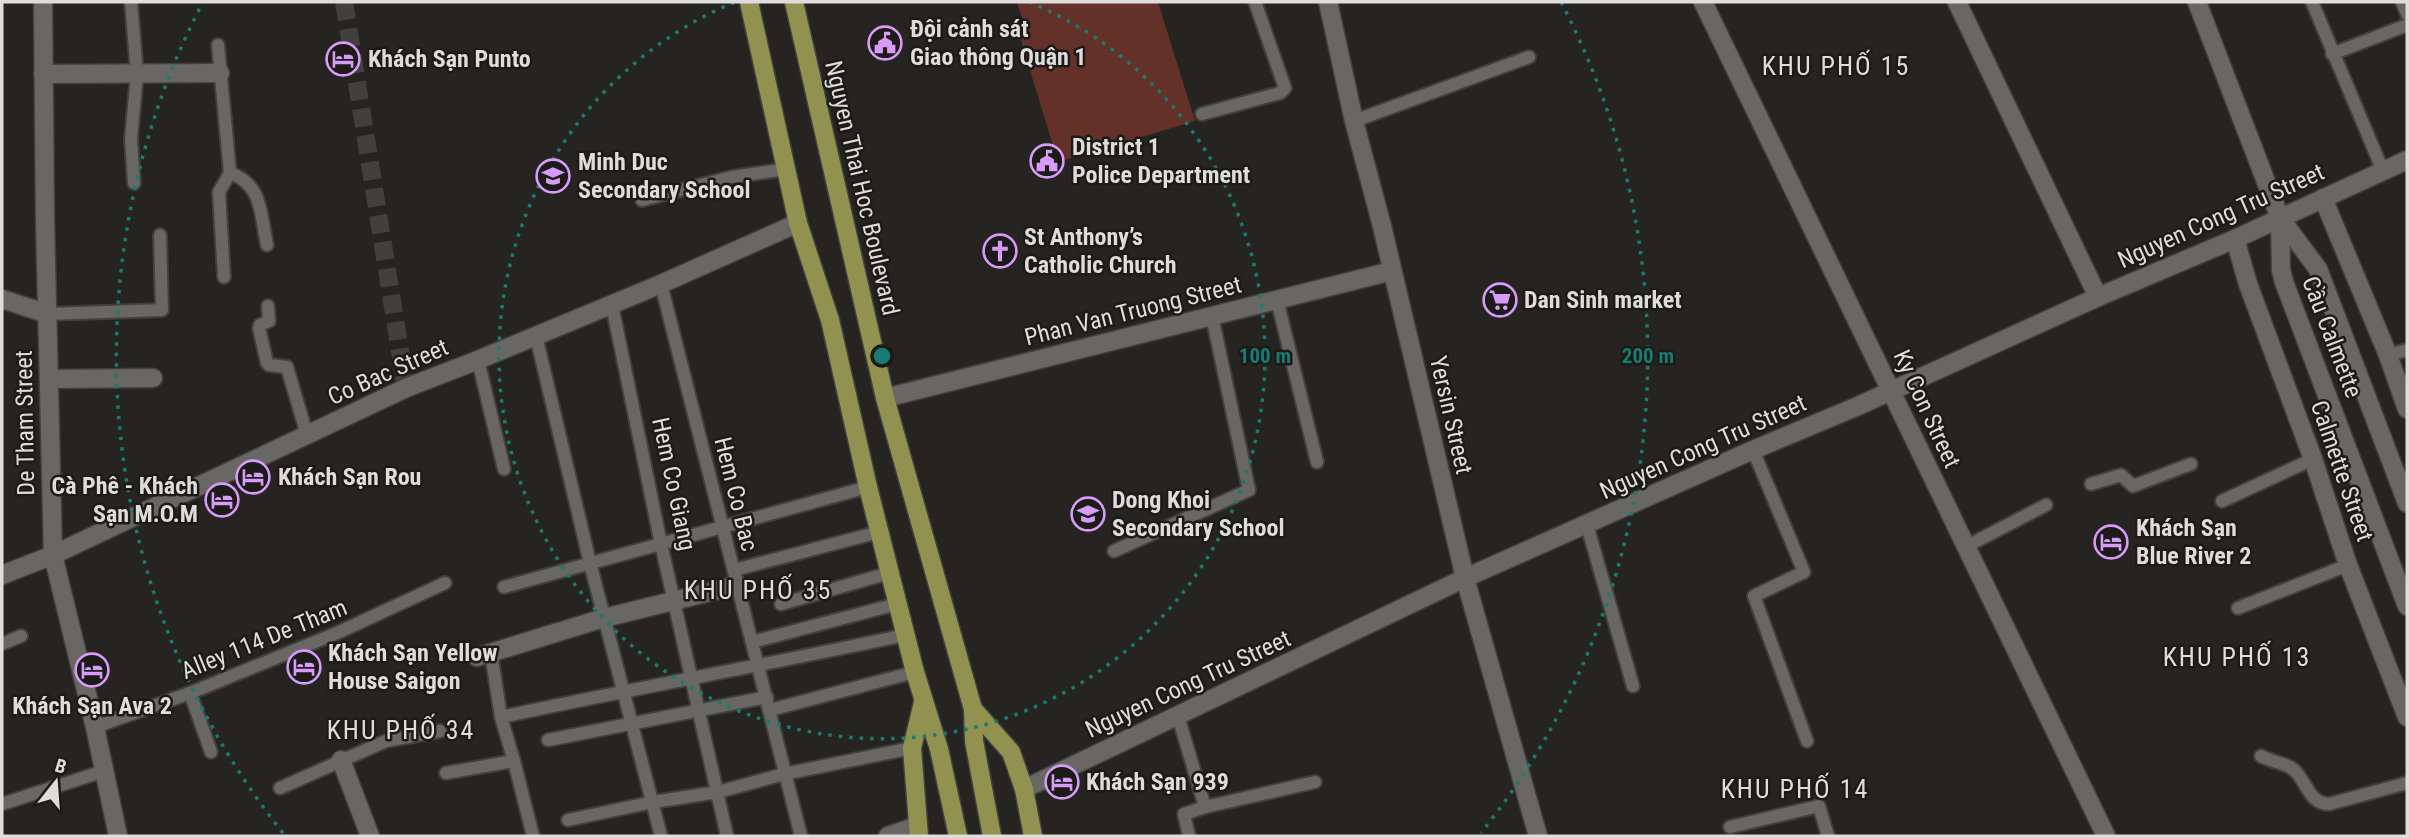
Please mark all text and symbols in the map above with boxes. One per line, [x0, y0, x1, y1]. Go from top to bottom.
place label: Đội cảnh sát Giao thông Quận 1 [910, 15, 1086, 71]
public building icon: Đội cảnh sát Giao thông Quận 1 [866, 24, 904, 62]
hotel icon: Khách Sạn Punto [324, 40, 362, 78]
place label: Khách Sạn Punto [368, 45, 531, 73]
district label: KHU PHỐ 15 [1762, 49, 1910, 81]
street label: Nguyen Thai Hoc Boulevard [819, 58, 905, 318]
place label: District 1 Police Department [1072, 133, 1250, 189]
public building icon: District 1 Police Department [1028, 142, 1066, 180]
place label: Minh Duc Secondary School [578, 148, 751, 204]
school or university icon: Minh Duc Secondary School [534, 157, 572, 195]
street label: Nguyen Cong Tru Street [2113, 158, 2329, 274]
place label: St Anthony’s Catholic Church [1024, 223, 1177, 279]
church icon: St Anthony’s Catholic Church [981, 232, 1019, 270]
street label: Phan Van Truong Street [1022, 271, 1244, 351]
street label: Cầu Calmette [2296, 272, 2368, 402]
supermarket icon: Dan Sinh market [1481, 281, 1519, 319]
place label: Dan Sinh market [1524, 286, 1682, 314]
street label: Co Bac Street [324, 333, 452, 411]
centre of rings [870, 344, 894, 368]
text: 100 m [1239, 344, 1291, 368]
text: 200 m [1622, 344, 1674, 368]
street label: Ky Con Street [1887, 345, 1967, 473]
street label: De Tham Street [10, 350, 40, 496]
street label: Yersin Street [1424, 353, 1478, 477]
street label: Nguyen Cong Tru Street [1595, 389, 1811, 505]
street label: Calmette Street [2305, 397, 2379, 545]
street label: Hem Co Giang [646, 415, 702, 553]
street label: Hem Co Bac [708, 434, 764, 554]
hotel icon: Khách Sạn Rou [234, 458, 272, 496]
place label: Khách Sạn Rou [278, 463, 421, 491]
place label: Cà Phê - Khách Sạn M.O.M [52, 472, 198, 528]
hotel icon: Cà Phê - Khách Sạn M.O.M [203, 481, 241, 519]
place label: Dong Khoi Secondary School [1112, 486, 1285, 542]
school or university icon: Dong Khoi Secondary School [1069, 495, 1107, 533]
place label: Khách Sạn Blue River 2 [2136, 514, 2251, 570]
hotel icon: Khách Sạn Blue River 2 [2092, 523, 2130, 561]
district label: KHU PHỐ 35 [684, 573, 832, 605]
street label: Alley 114 De Tham [177, 593, 351, 685]
street label: Nguyen Cong Tru Street [1081, 624, 1295, 744]
place label: Khách Sạn Yellow House Saigon [328, 639, 497, 695]
district label: KHU PHỐ 13 [2163, 640, 2311, 672]
hotel icon: Khách Sạn Yellow House Saigon [285, 648, 323, 686]
hotel icon: Khách Sạn Ava 2 [73, 651, 111, 689]
place label: Khách Sạn Ava 2 [12, 692, 172, 720]
district label: KHU PHỐ 34 [327, 713, 475, 745]
north arrow [21, 747, 91, 817]
text: B [52, 754, 69, 779]
hotel icon: Khách Sạn 939 [1043, 763, 1081, 801]
place label: Khách Sạn 939 [1086, 768, 1229, 796]
district label: KHU PHỐ 14 [1721, 772, 1869, 804]

